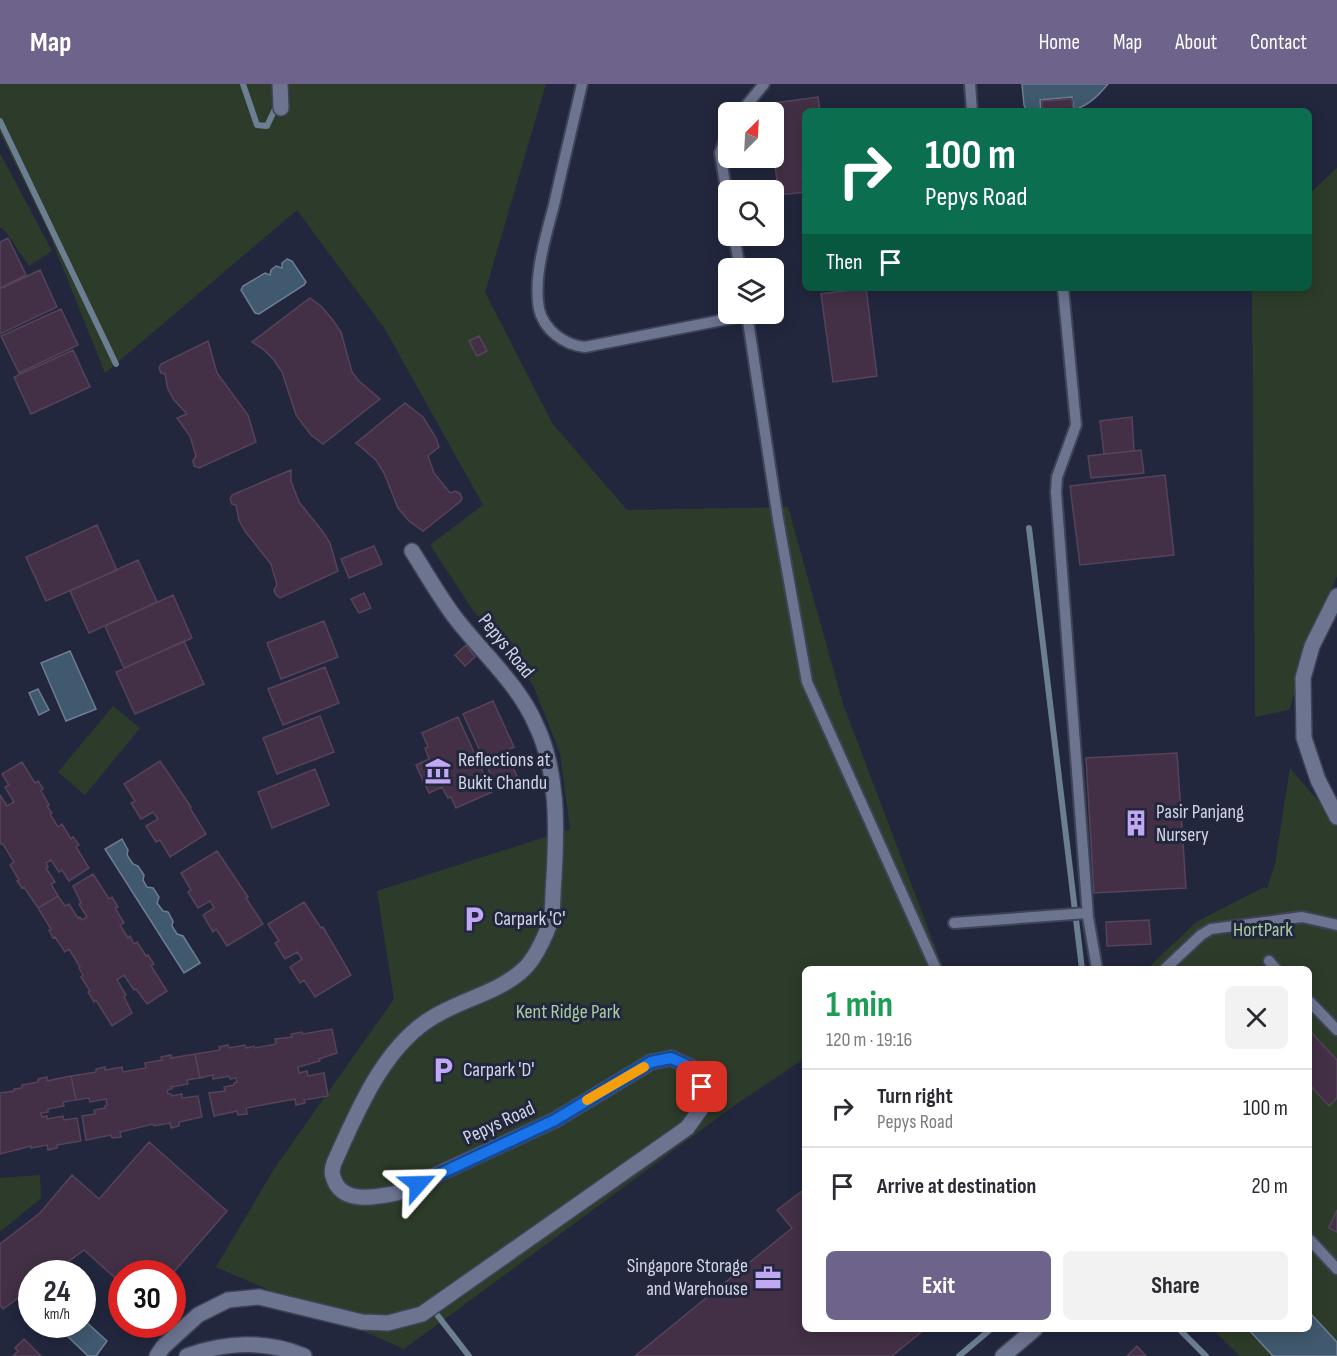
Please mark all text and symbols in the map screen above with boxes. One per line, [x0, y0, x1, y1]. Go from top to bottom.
text: Map [30, 26, 71, 59]
text: Home [1039, 30, 1080, 55]
text: Map [1113, 30, 1142, 55]
text: About [1175, 30, 1217, 55]
text: Contact [1250, 30, 1307, 55]
north arrow [718, 102, 784, 168]
map controls [718, 102, 784, 324]
text: 100 m [925, 130, 1016, 181]
icon: right [826, 132, 904, 210]
button: search [718, 180, 784, 246]
text: Pepys Road [925, 181, 1028, 213]
icon: arrive [874, 246, 907, 279]
text: Then [826, 249, 862, 276]
button: layers [718, 258, 784, 324]
street label: Pepys Road [473, 609, 539, 683]
place label: Reflections at Bukit Chandu [458, 748, 551, 795]
museum icon: Reflections at Bukit Chandu [423, 756, 453, 786]
place label: Pasir Panjang Nursery [1156, 800, 1244, 847]
building icon: Pasir Panjang Nursery [1121, 808, 1151, 838]
parking icon: Carpark 'C' [459, 904, 489, 934]
place label: Carpark 'C' [494, 907, 565, 931]
park label: HortPark [1233, 918, 1293, 942]
text: 1 min [826, 984, 893, 1027]
button: close [1225, 986, 1288, 1049]
park label: Kent Ridge Park [516, 1000, 621, 1024]
text: 120 m · 19:16 [826, 1028, 912, 1052]
parking icon: Carpark 'D' [428, 1055, 458, 1085]
place label: Carpark 'D' [463, 1058, 534, 1082]
pin [676, 1061, 727, 1112]
icon: arrive [685, 1070, 718, 1103]
text: Turn right [877, 1083, 953, 1110]
icon: right [826, 1092, 859, 1125]
text: 100 m [1243, 1095, 1288, 1122]
street label: Pepys Road [459, 1096, 539, 1150]
text: Pepys Road [877, 1110, 953, 1134]
position arrow [386, 1152, 450, 1216]
icon: arrive [826, 1170, 859, 1203]
text: Arrive at destination [877, 1173, 1036, 1200]
text: 20 m [1252, 1173, 1288, 1200]
button: Exit [826, 1251, 1051, 1320]
button: Share [1063, 1251, 1288, 1320]
place label: Singapore Storage and Warehouse [627, 1254, 748, 1301]
speed limit sign: 30 [108, 1260, 186, 1338]
office icon: Singapore Storage and Warehouse [753, 1263, 783, 1293]
text: 24 [44, 1274, 70, 1310]
text: km/h [44, 1305, 70, 1324]

